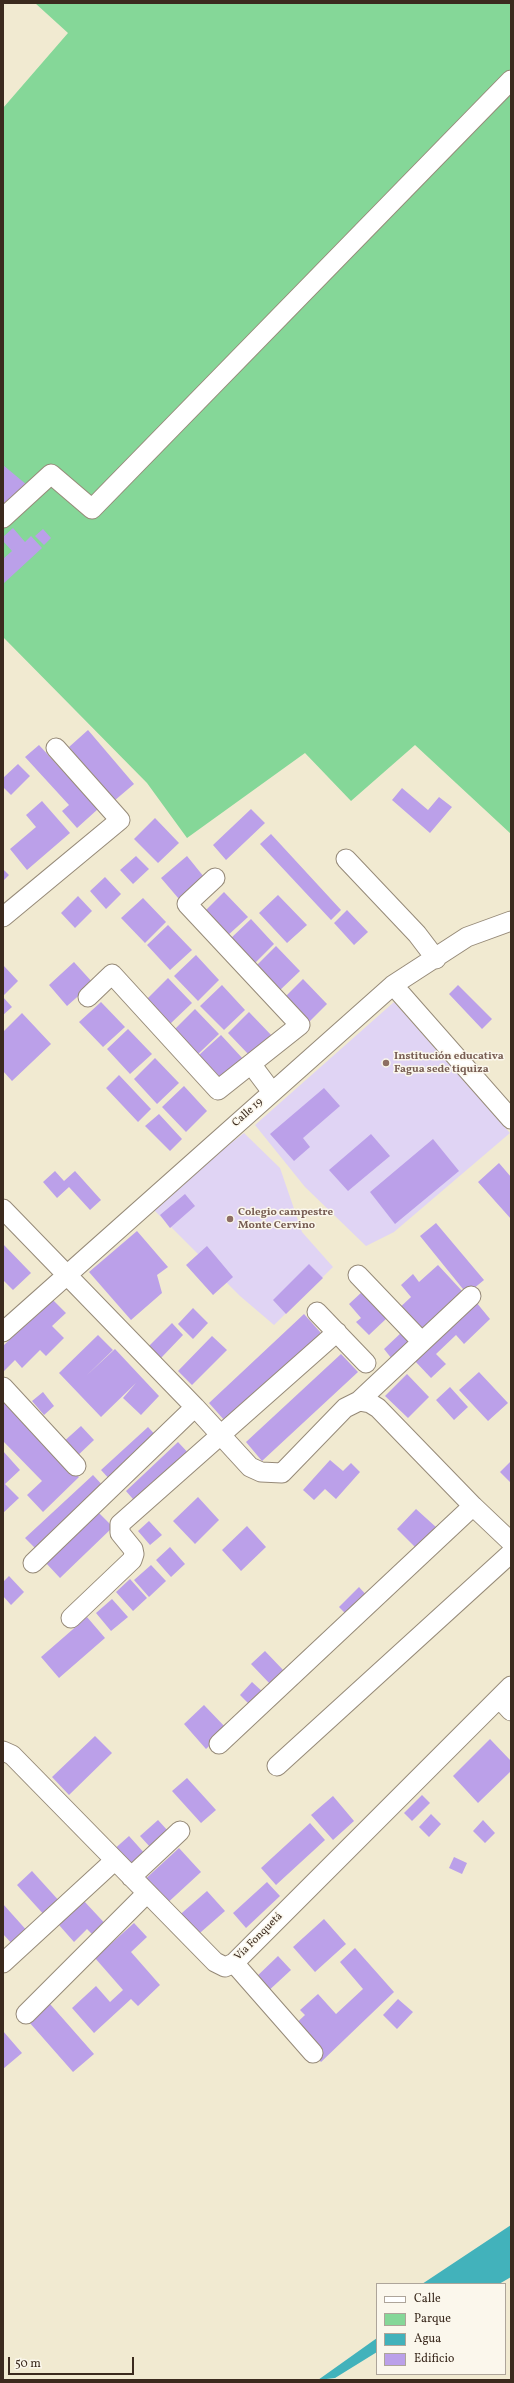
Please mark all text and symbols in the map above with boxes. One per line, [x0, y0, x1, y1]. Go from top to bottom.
place label: Institución educativa Fagua sede tiquiza [394, 1050, 504, 1076]
marker: Institución educativa Fagua sede tiquiza [381, 1058, 391, 1068]
street label: Calle 19 [230, 1096, 266, 1130]
place label: Colegio campestre Monte Cervino [238, 1206, 333, 1232]
marker: Colegio campestre Monte Cervino [225, 1214, 235, 1224]
street label: Vía Fonquetá [232, 1910, 286, 1964]
legend [376, 2283, 506, 2375]
text: Calle [414, 2291, 441, 2307]
text: Parque [414, 2311, 451, 2327]
text: Agua [414, 2331, 441, 2347]
scale bar [10, 2349, 136, 2375]
text: Edificio [414, 2351, 454, 2367]
text: 50 m [15, 2356, 41, 2372]

